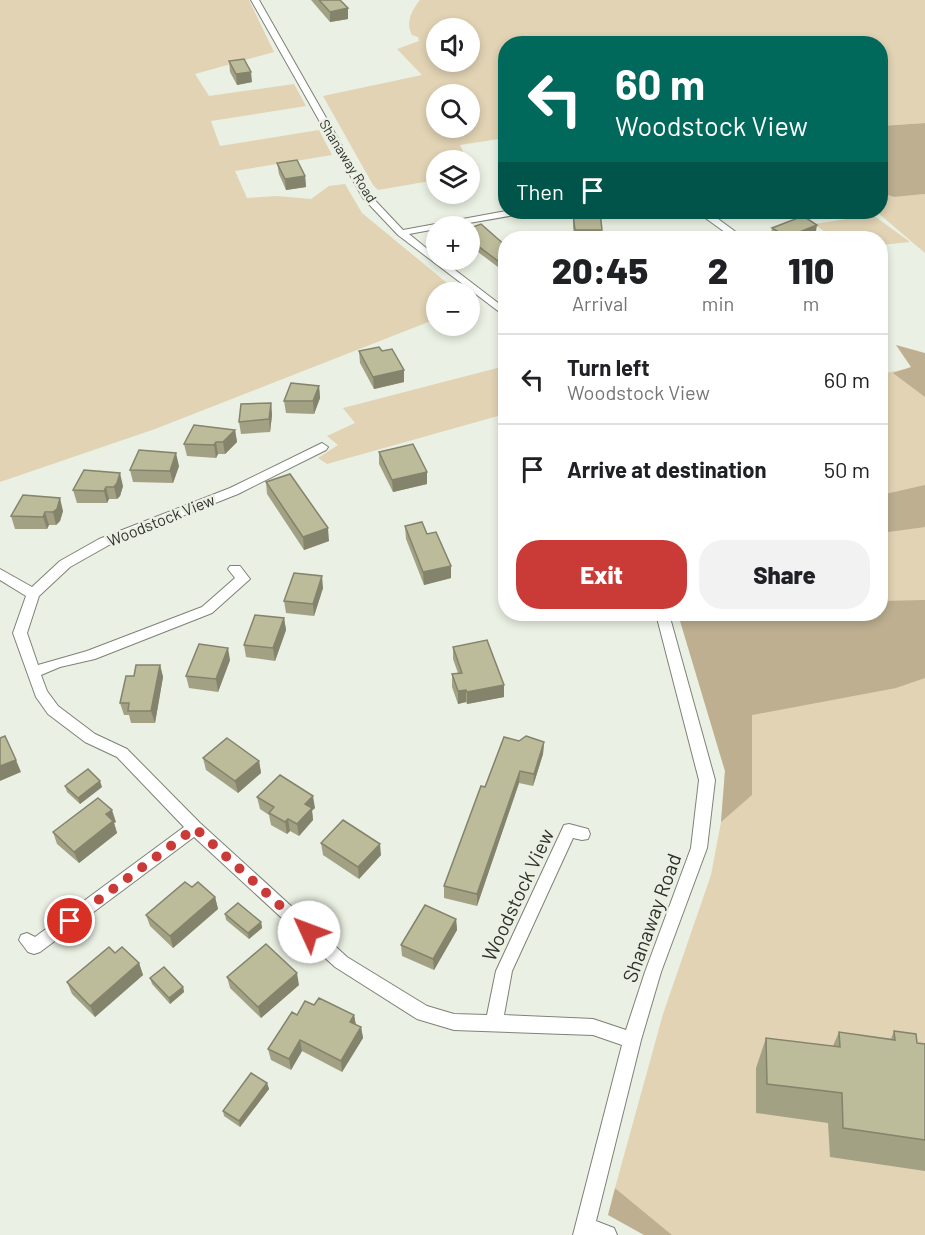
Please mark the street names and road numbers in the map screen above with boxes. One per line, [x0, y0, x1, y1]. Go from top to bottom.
street label: Shanaway Road [316, 116, 381, 205]
street label: Woodstock View [104, 489, 218, 550]
street label: Woodstock View [476, 825, 558, 964]
street label: Shanaway Road [617, 850, 685, 985]

